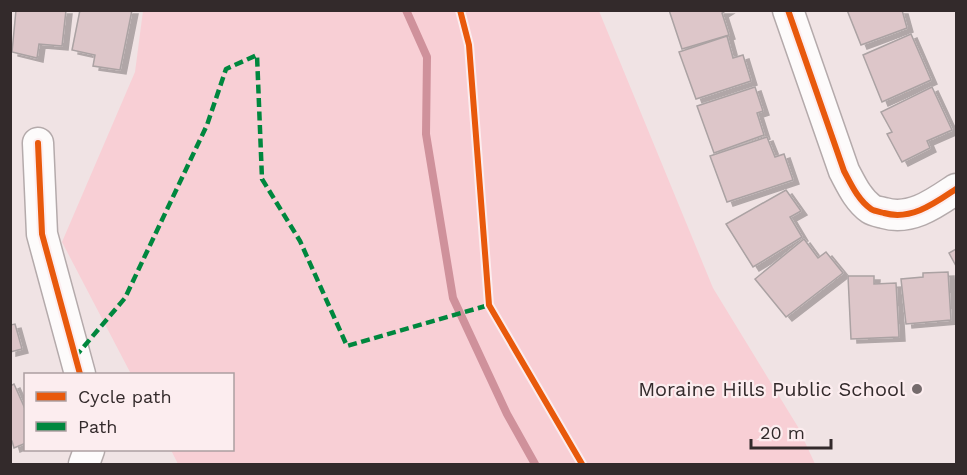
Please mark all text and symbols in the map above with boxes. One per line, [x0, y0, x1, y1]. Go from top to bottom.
legend [24, 373, 234, 451]
place label: Moraine Hills Public School [638, 377, 905, 401]
marker: Moraine Hills Public School [910, 382, 924, 396]
text: Cycle path [78, 386, 172, 407]
scale bar [751, 412, 830, 450]
text: Path [78, 416, 118, 437]
text: 20 m [760, 422, 805, 443]

